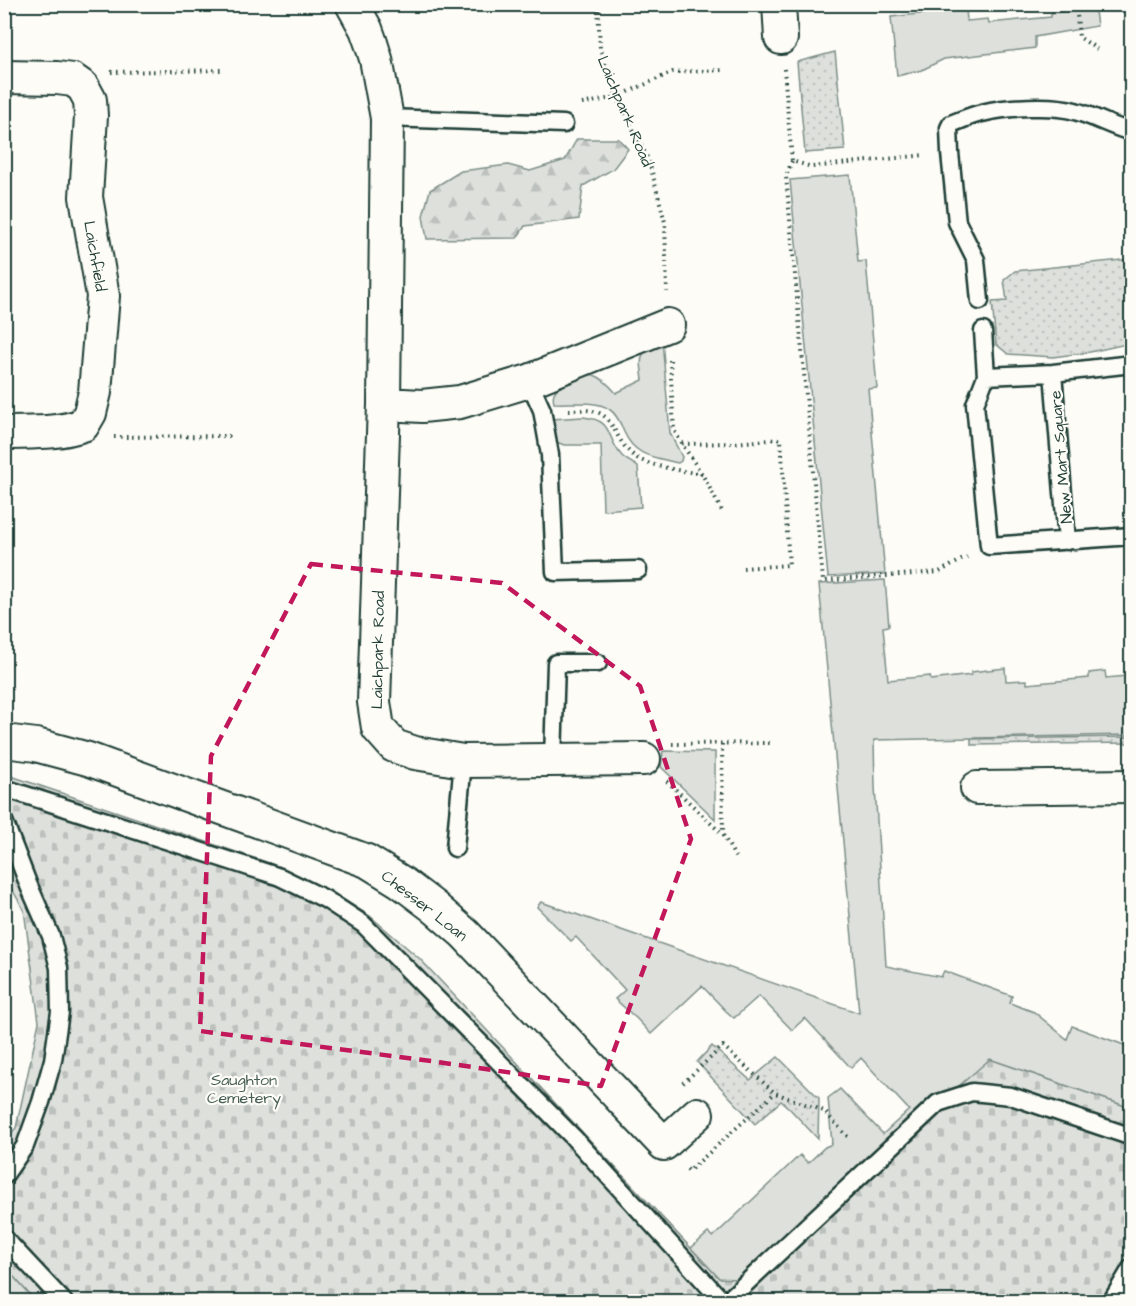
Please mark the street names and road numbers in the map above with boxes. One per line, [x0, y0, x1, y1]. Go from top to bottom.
street label: Laichpark Road [592, 53, 658, 170]
street label: Laichfield [78, 219, 112, 293]
street label: New Mart Square [1044, 389, 1078, 524]
street label: Laichpark Road [366, 591, 390, 709]
street label: Chesser Loan [377, 865, 472, 946]

